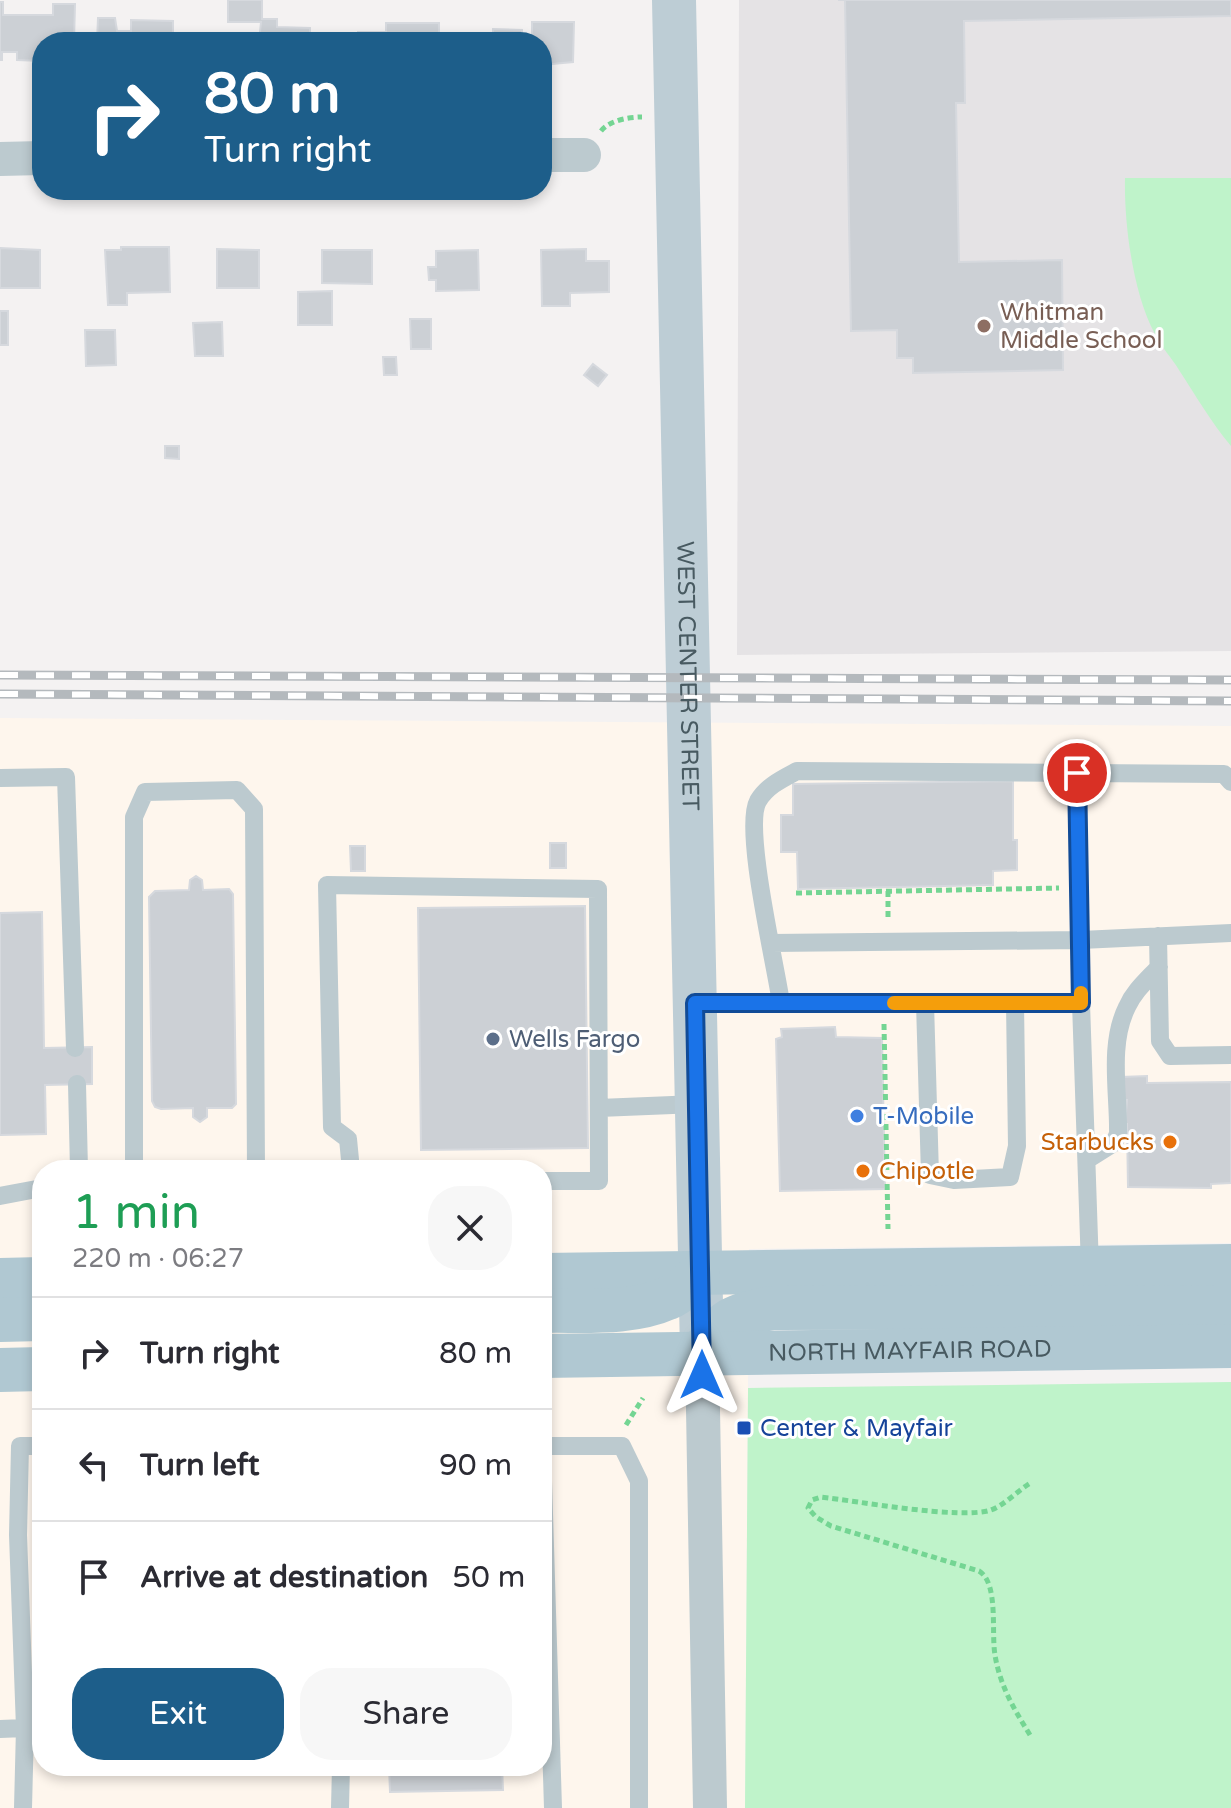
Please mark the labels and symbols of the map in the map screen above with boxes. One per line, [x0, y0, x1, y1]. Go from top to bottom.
place label: Whitman Middle School [1000, 298, 1162, 355]
marker: Whitman Middle School [975, 317, 993, 335]
street label: WEST CENTER STREET [670, 541, 705, 811]
pin [1043, 739, 1111, 807]
place label: Wells Fargo [509, 1025, 640, 1054]
marker: Wells Fargo [484, 1030, 502, 1048]
place label: T-Mobile [873, 1102, 974, 1131]
marker: T-Mobile [848, 1107, 866, 1125]
place label: Starbucks [1041, 1128, 1154, 1157]
marker: Starbucks [1161, 1133, 1179, 1151]
place label: Chipotle [879, 1157, 975, 1186]
marker: Chipotle [854, 1162, 872, 1180]
position arrow [660, 1333, 744, 1417]
street label: NORTH MAYFAIR ROAD [768, 1335, 1052, 1368]
place label: Center & Mayfair [760, 1414, 954, 1443]
marker: Center & Mayfair [735, 1419, 753, 1437]

